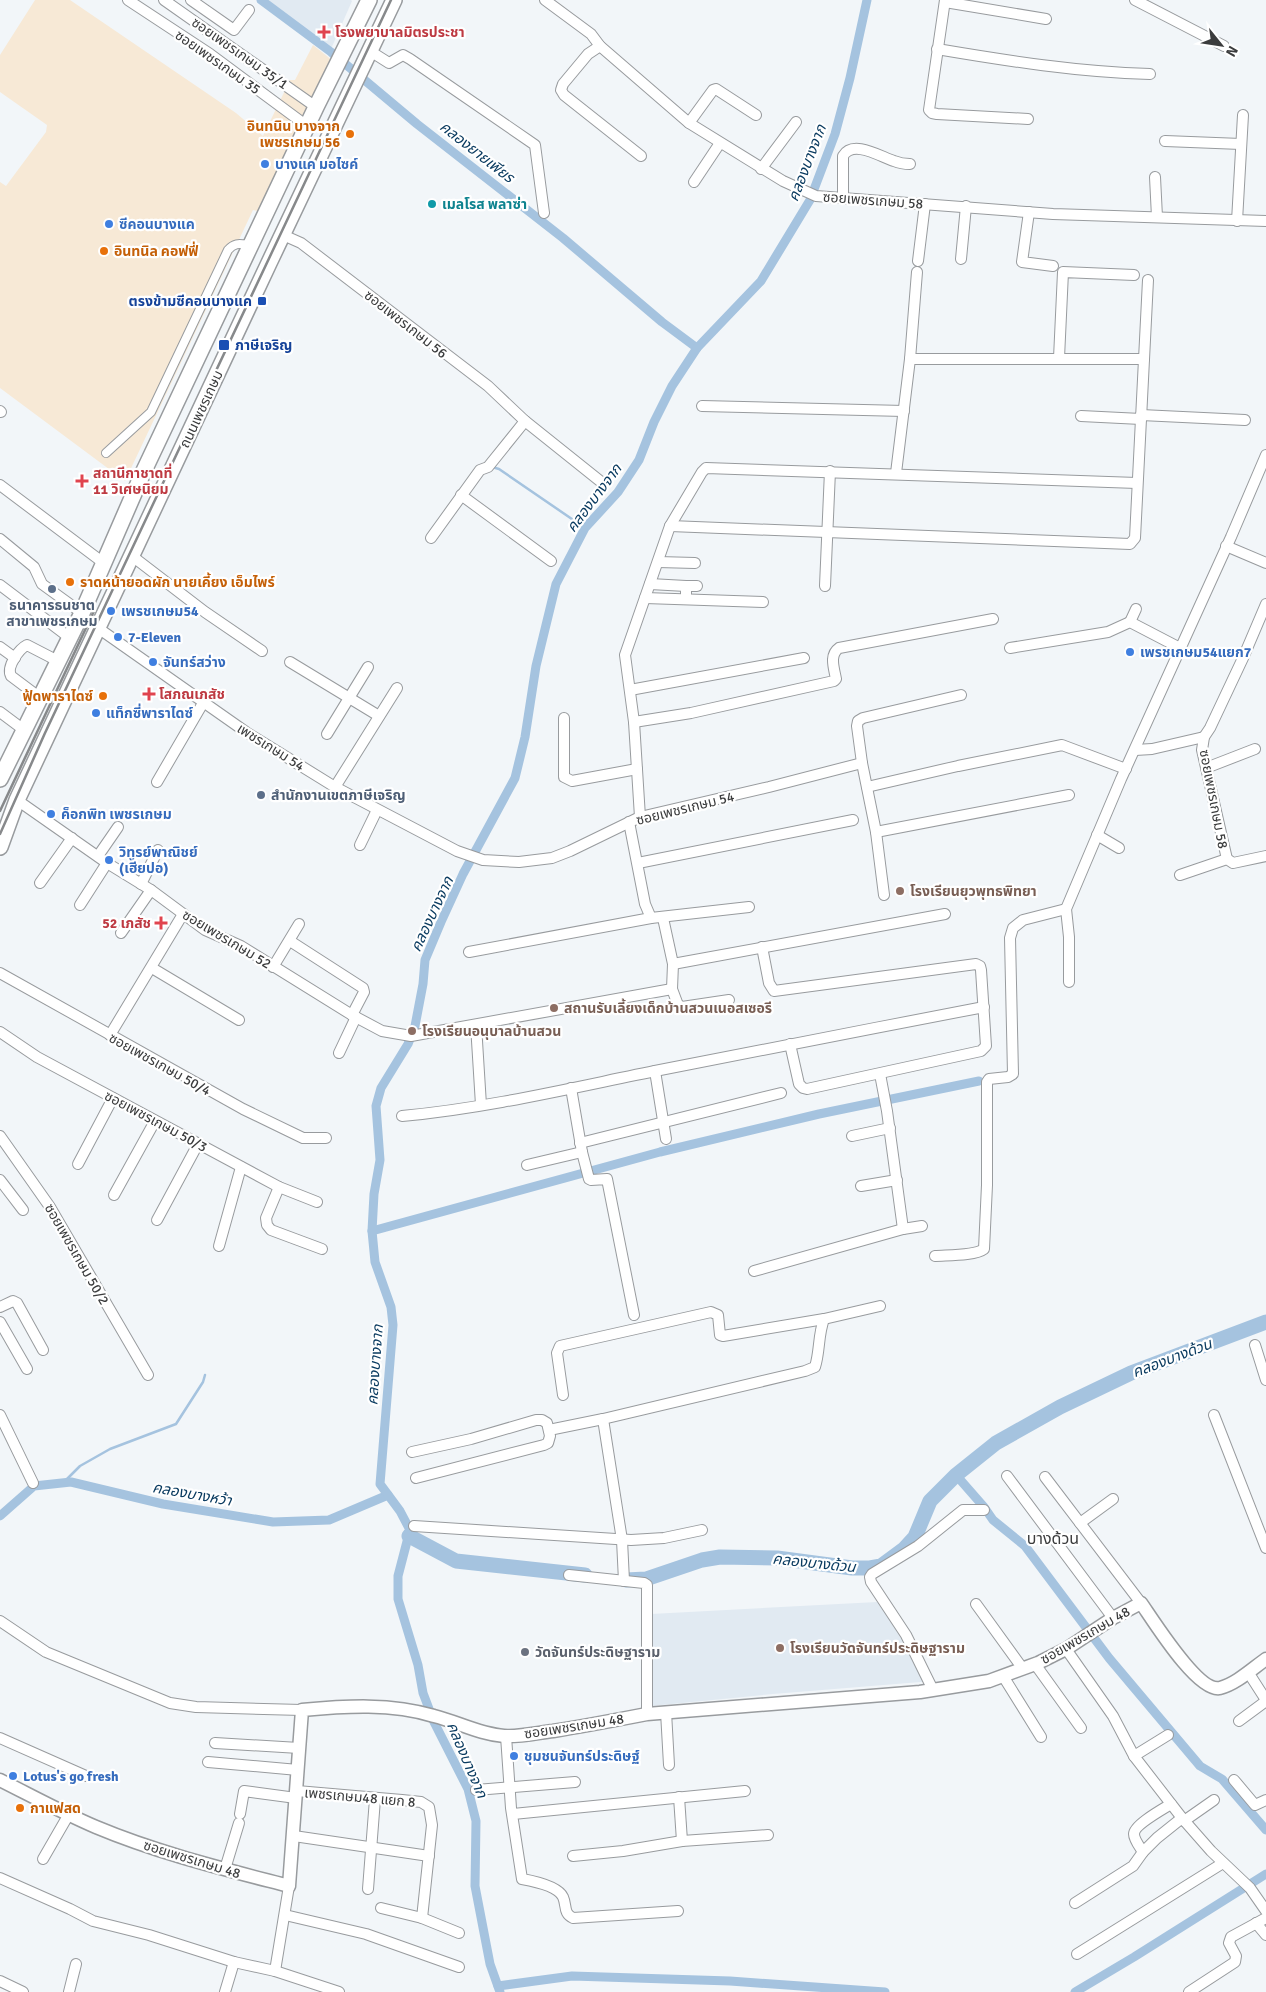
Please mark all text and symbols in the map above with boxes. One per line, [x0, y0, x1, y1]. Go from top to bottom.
street label: ซอยเพชรเกษม 35/1 [188, 13, 292, 93]
north arrow [1196, 20, 1246, 70]
place label: โรงพยาบาลมิตรประชา [335, 24, 465, 41]
marker: โรงพยาบาลมิตรประชา [317, 25, 331, 39]
street label: ซอยเพชรเกษม 35 [172, 26, 264, 98]
text: N [1222, 43, 1242, 60]
water label: คลองยายเพียร [436, 117, 519, 188]
place label: อินทนิน บางจาก เพชรเกษม 56 [247, 118, 340, 151]
water label: คลองบางจาก [784, 121, 830, 204]
marker: อินทนิน บางจาก เพชรเกษม 56 [344, 128, 356, 140]
place label: บางแค มอไซค์ [275, 156, 358, 173]
marker: บางแค มอไซค์ [259, 158, 271, 170]
street label: ซอยเพชรเกษม 58 [822, 189, 924, 212]
place label: เมลโรส พลาซ่า [442, 196, 527, 213]
marker: เมลโรส พลาซ่า [426, 198, 438, 210]
place label: ซีคอนบางแค [119, 216, 195, 233]
marker: ซีคอนบางแค [103, 218, 115, 230]
place label: อินทนิล คอฟฟี่ [114, 241, 198, 260]
marker: อินทนิล คอฟฟี่ [98, 245, 110, 257]
street label: ซอยเพชรเกษม 56 [361, 287, 451, 362]
place label: ตรงข้ามซีคอนบางแค [128, 293, 252, 310]
marker: ตรงข้ามซีคอนบางแค [256, 295, 268, 307]
place label: ภาษีเจริญ [235, 337, 292, 354]
marker: ภาษีเจริญ [217, 338, 231, 352]
street label: ถนนเพชรเกษม [176, 368, 227, 451]
water label: คลองบางจาก [563, 460, 626, 536]
place label: สถานีกาชาดที่ 11 วิเศษนิยม [93, 463, 173, 498]
marker: สถานีกาชาดที่ 11 วิเศษนิยม [75, 474, 89, 488]
place label: ราดหน้ายอดผัก นายเคี้ยง เอ็มไพร์ [80, 572, 275, 591]
marker: ราดหน้ายอดผัก นายเคี้ยง เอ็มไพร์ [64, 576, 76, 588]
marker: ธนาคารธนชาต สาขาเพชรเกษม [46, 583, 58, 595]
place label: ธนาคารธนชาต สาขาเพชรเกษม [6, 597, 98, 630]
place label: เพรชเกษม54 [121, 603, 199, 620]
marker: เพรชเกษม54 [105, 605, 117, 617]
place label: 7-Eleven [128, 629, 181, 646]
marker: 7-Eleven [112, 631, 124, 643]
place label: เพรชเกษม54แยก7 [1140, 644, 1252, 661]
marker: เพรชเกษม54แยก7 [1124, 646, 1136, 658]
place label: จันทร์สว่าง [163, 654, 226, 671]
marker: จันทร์สว่าง [147, 656, 159, 668]
place label: โสภณเภสัช [159, 686, 225, 703]
place label: ฟู้ดพาราไดซ์ [22, 688, 93, 706]
marker: โสภณเภสัช [143, 688, 155, 700]
marker: ฟู้ดพาราไดซ์ [97, 690, 109, 702]
place label: แท็กซี่พาราไดซ์ [106, 703, 193, 722]
marker: แท็กซี่พาราไดซ์ [90, 707, 102, 719]
street label: เพชรเกษม 54 [234, 720, 308, 775]
street label: ซอยเพชรเกษม 58 [1196, 748, 1231, 850]
place label: สำนักงานเขตภาษีเจริญ [271, 787, 406, 804]
street label: ซอยเพชรเกษม 54 [634, 788, 736, 829]
marker: สำนักงานเขตภาษีเจริญ [255, 789, 267, 801]
place label: ค็อกพิท เพชรเกษม [61, 806, 172, 823]
marker: ค็อกพิท เพชรเกษม [45, 808, 57, 820]
place label: วิทูรย์พาณิชย์ (เฮียปอ) [119, 844, 198, 877]
marker: วิทูรย์พาณิชย์ (เฮียปอ) [103, 854, 115, 866]
water label: คลองบางจาก [407, 873, 458, 954]
place label: โรงเรียนยุวพุทธพิทยา [910, 883, 1037, 900]
marker: โรงเรียนยุวพุทธพิทยา [894, 885, 906, 897]
street label: ซอยเพชรเกษม 52 [179, 906, 274, 973]
place label: 52 เภสัช [102, 915, 151, 932]
marker: 52 เภสัช [155, 917, 167, 929]
place label: สถานรับเลี้ยงเด็กบ้านสวนเนอสเซอรี [564, 998, 772, 1017]
marker: สถานรับเลี้ยงเด็กบ้านสวนเนอสเซอรี [548, 1002, 560, 1014]
place label: โรงเรียนอนุบาลบ้านสวน [422, 1023, 561, 1040]
marker: โรงเรียนอนุบาลบ้านสวน [406, 1025, 418, 1037]
street label: ซอยเพชรเกษม 50/4 [106, 1029, 214, 1100]
street label: ซอยเพชรเกษม 50/3 [101, 1087, 210, 1156]
street label: ซอยเพชรเกษม 50/2 [41, 1201, 112, 1308]
water label: คลองบางจาก [363, 1323, 387, 1406]
water label: คลองบางด้วน [1130, 1334, 1215, 1381]
water label: คลองบางหว้า [151, 1478, 234, 1510]
district label: บางด้วน [1027, 1529, 1079, 1549]
water label: คลองบางด้วน [772, 1550, 857, 1576]
street label: ซอยเพชรเกษม 48 [1037, 1603, 1133, 1668]
place label: โรงเรียนวัดจันทร์ประดิษฐาราม [790, 1640, 965, 1657]
marker: โรงเรียนวัดจันทร์ประดิษฐาราม [774, 1642, 786, 1654]
place label: วัดจันทร์ประดิษฐาราม [535, 1644, 660, 1661]
marker: วัดจันทร์ประดิษฐาราม [519, 1646, 531, 1658]
street label: ซอยเพชรเกษม 48 [523, 1710, 625, 1743]
water label: คลองบางจาก [443, 1719, 491, 1802]
place label: ชุมชนจันทร์ประดิษฐ์ [524, 1748, 640, 1765]
marker: ชุมชนจันทร์ประดิษฐ์ [508, 1750, 520, 1762]
place label: Lotus's go fresh [23, 1768, 119, 1785]
marker: Lotus's go fresh [7, 1770, 19, 1782]
street label: เพชรเกษม48 แยก 8 [304, 1784, 416, 1811]
place label: กาแฟสด [30, 1800, 81, 1817]
marker: กาแฟสด [14, 1802, 26, 1814]
street label: ซอยเพชรเกษม 48 [141, 1837, 242, 1882]

